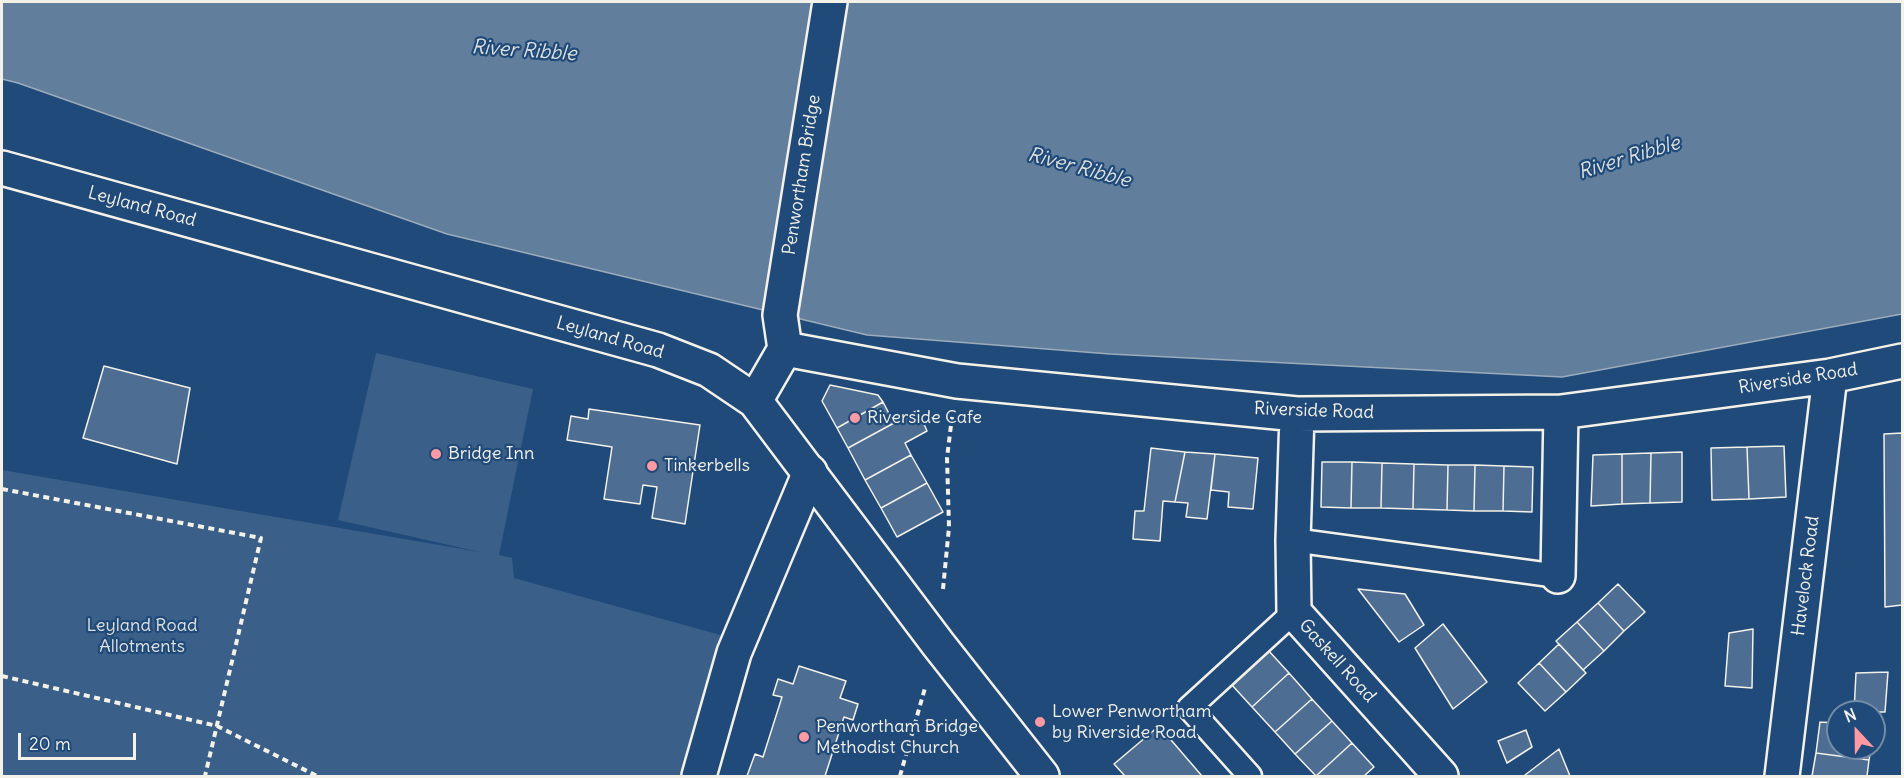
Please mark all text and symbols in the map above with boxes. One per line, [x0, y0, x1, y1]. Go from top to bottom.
water label: River Ribble [471, 35, 577, 67]
street label: Penwortham Bridge [779, 93, 825, 257]
water label: River Ribble [1575, 131, 1683, 185]
water label: River Ribble [1025, 143, 1133, 193]
street label: Leyland Road [86, 182, 198, 232]
street label: Leyland Road [554, 312, 666, 364]
street label: Riverside Road [1737, 359, 1859, 399]
street label: Riverside Road [1254, 398, 1374, 424]
place label: Riverside Cafe [867, 407, 982, 429]
marker: Riverside Cafe [848, 411, 862, 425]
place label: Bridge Inn [448, 443, 534, 465]
marker: Bridge Inn [429, 447, 443, 461]
place label: Tinkerbells [664, 455, 750, 477]
marker: Tinkerbells [645, 459, 659, 473]
street label: Havelock Road [1788, 515, 1824, 637]
park label: Leyland Road Allotments [87, 615, 197, 658]
street label: Gaskell Road [1294, 615, 1380, 707]
north arrow [1826, 700, 1886, 760]
place label: Lower Penwortham by Riverside Road [1052, 701, 1211, 744]
text: N [1841, 704, 1859, 727]
marker: Lower Penwortham by Riverside Road [1033, 715, 1047, 729]
place label: Penwortham Bridge Methodist Church [816, 716, 978, 758]
scale bar [21, 721, 140, 759]
marker: Penwortham Bridge Methodist Church [797, 730, 811, 744]
text: 20 m [29, 732, 71, 755]

